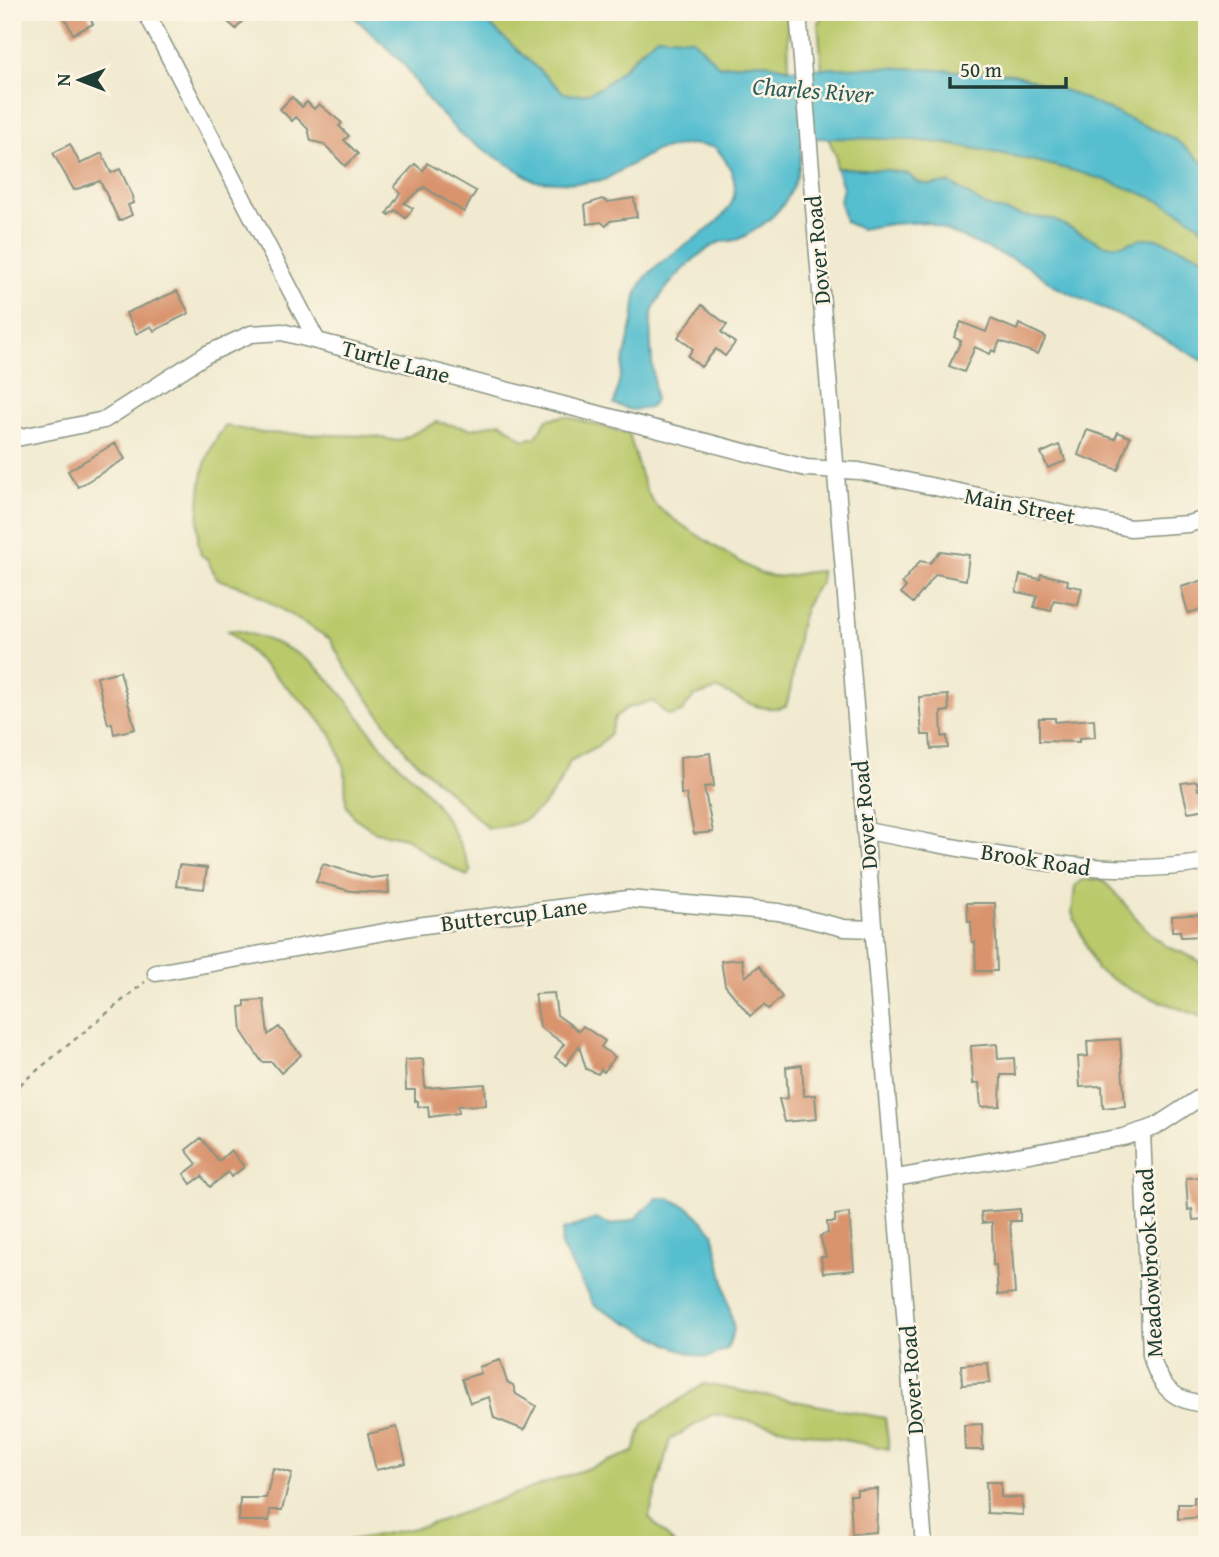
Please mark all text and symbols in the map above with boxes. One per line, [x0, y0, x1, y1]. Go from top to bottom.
north arrow [46, 46, 116, 116]
scale bar [950, 46, 1065, 90]
text: 50 m [960, 54, 1002, 85]
water label: Charles River [751, 68, 876, 112]
text: N [49, 73, 77, 86]
street label: Dover Road [796, 193, 838, 306]
street label: Turtle Lane [338, 331, 454, 391]
street label: Main Street [962, 478, 1078, 532]
street label: Dover Road [843, 758, 885, 871]
street label: Brook Road [979, 834, 1094, 884]
street label: Buttercup Lane [439, 889, 589, 939]
street label: Meadowbrook Road [1128, 1167, 1170, 1359]
street label: Dover Road [891, 1323, 931, 1436]

